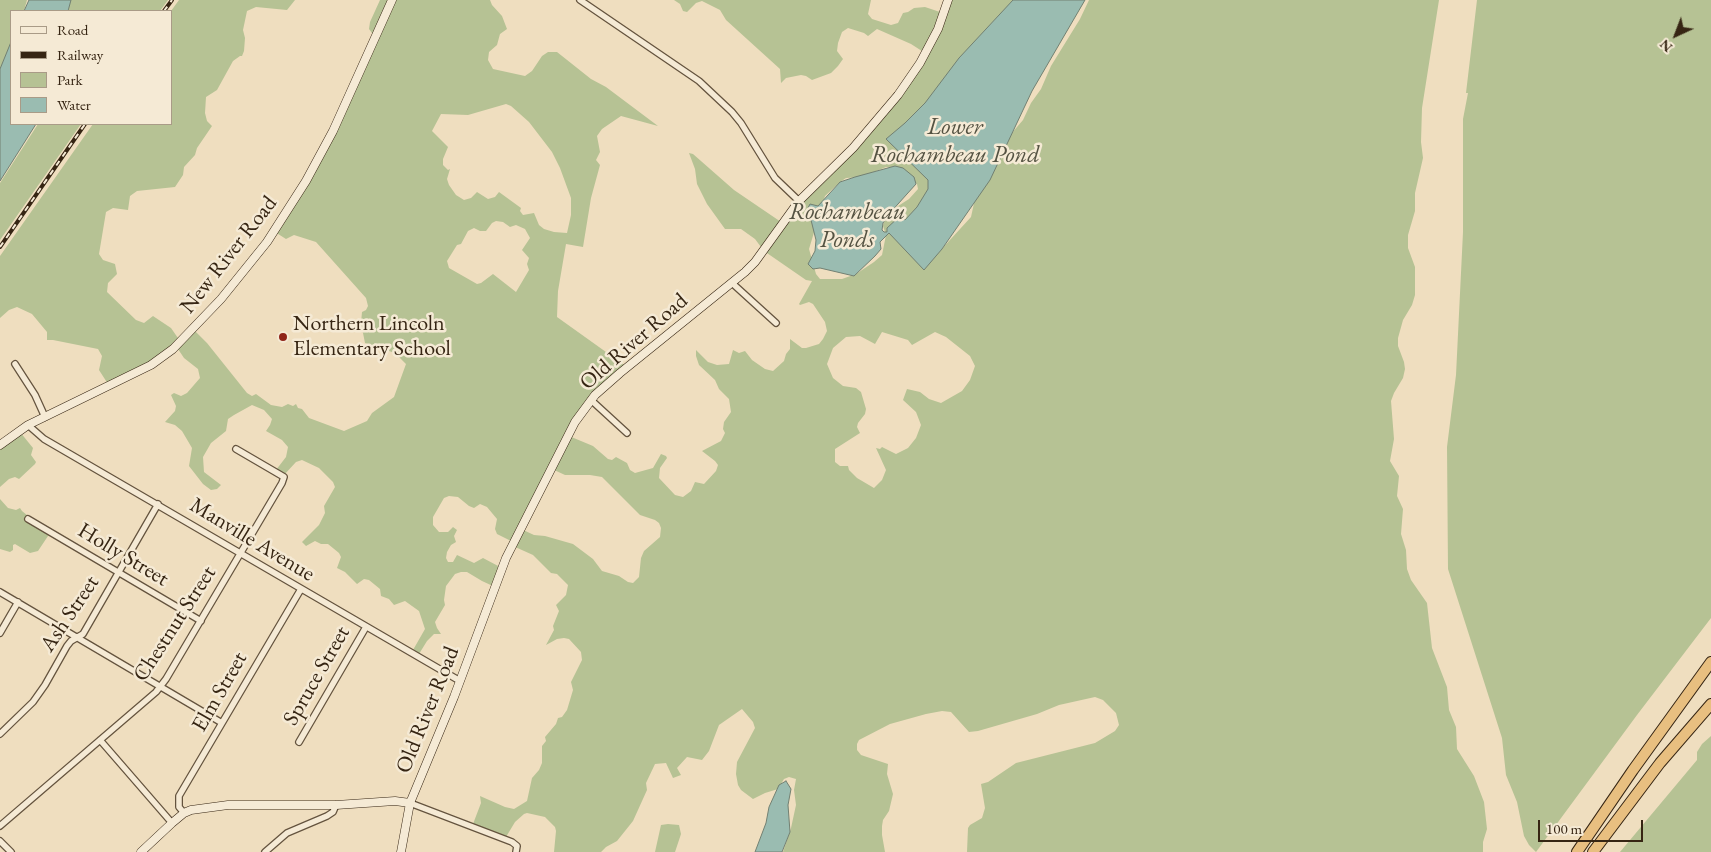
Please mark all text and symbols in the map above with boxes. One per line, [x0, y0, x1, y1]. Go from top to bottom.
legend [10, 10, 172, 125]
north arrow [1651, 10, 1701, 60]
text: Road [57, 20, 88, 39]
text: N [1655, 36, 1676, 56]
text: Railway [57, 45, 103, 64]
text: Park [57, 70, 83, 89]
text: Water [57, 95, 91, 114]
water label: Lower Rochambeau Pond [870, 113, 1040, 169]
street label: New River Road [175, 191, 283, 319]
water label: Rochambeau Ponds [789, 198, 905, 254]
street label: Old River Road [575, 288, 693, 396]
place label: Northern Lincoln Elementary School [293, 311, 451, 362]
marker: Northern Lincoln Elementary School [277, 331, 289, 343]
street label: Manville Avenue [185, 492, 319, 588]
street label: Holly Street [73, 518, 173, 592]
street label: Chestnut Street [128, 561, 222, 687]
street label: Ash Street [35, 571, 105, 657]
street label: Spruce Street [278, 622, 356, 730]
street label: Old River Road [391, 643, 465, 777]
street label: Elm Street [187, 647, 253, 737]
scale bar [1541, 810, 1646, 842]
text: 100 m [1546, 819, 1582, 838]

